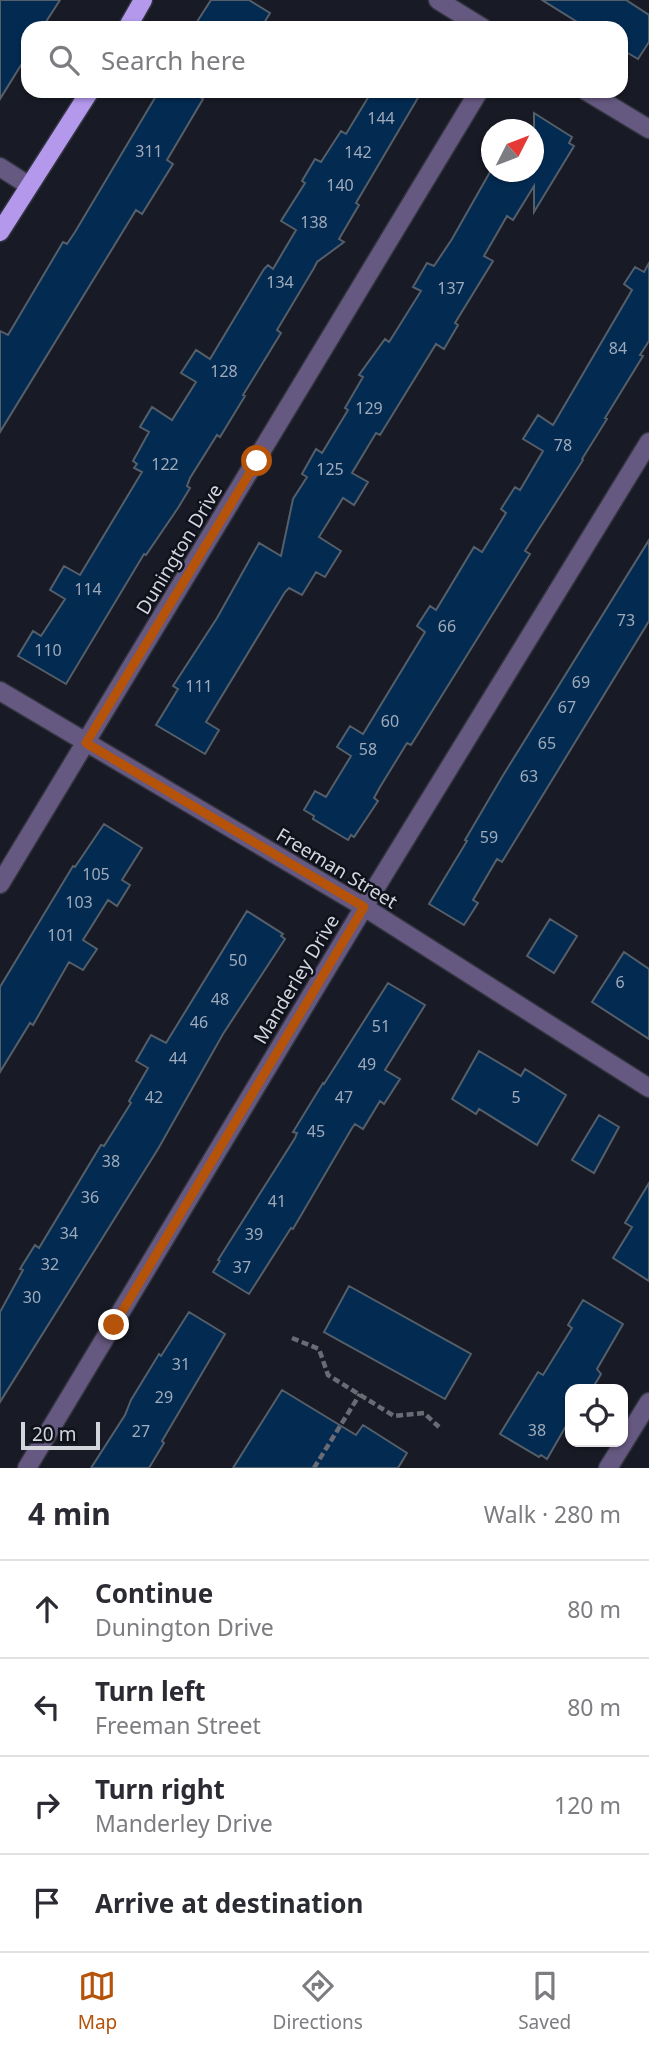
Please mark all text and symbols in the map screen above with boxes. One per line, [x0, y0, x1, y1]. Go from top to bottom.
search box [21, 21, 628, 98]
icon: search [45, 41, 83, 79]
text: Search here [101, 42, 246, 78]
house number: 144 [367, 107, 395, 129]
north arrow [481, 119, 544, 182]
house number: 311 [135, 140, 163, 162]
house number: 142 [344, 141, 372, 163]
house number: 140 [326, 174, 354, 196]
house number: 138 [300, 211, 328, 233]
house number: 134 [266, 271, 294, 293]
house number: 137 [437, 277, 465, 299]
house number: 84 [609, 337, 627, 359]
house number: 128 [210, 360, 238, 382]
house number: 129 [355, 397, 383, 419]
house number: 78 [554, 434, 572, 456]
route start [241, 445, 272, 476]
house number: 122 [151, 453, 179, 475]
house number: 125 [316, 458, 344, 480]
street label: Dunington Drive [130, 479, 228, 619]
house number: 114 [74, 578, 102, 600]
house number: 73 [617, 609, 635, 631]
house number: 66 [438, 615, 456, 637]
house number: 110 [34, 639, 62, 661]
house number: 69 [572, 671, 590, 693]
house number: 111 [185, 675, 213, 697]
house number: 67 [558, 696, 576, 718]
house number: 60 [381, 710, 399, 732]
house number: 65 [538, 732, 556, 754]
house number: 58 [359, 738, 377, 760]
house number: 63 [520, 765, 538, 787]
street label: Freeman Street [272, 822, 402, 914]
house number: 59 [480, 826, 498, 848]
house number: 105 [82, 863, 110, 885]
house number: 103 [65, 891, 93, 913]
street label: Manderley Drive [247, 909, 345, 1049]
house number: 101 [47, 924, 75, 946]
house number: 50 [229, 949, 247, 971]
house number: 6 [615, 971, 625, 993]
house number: 48 [211, 988, 229, 1010]
house number: 46 [190, 1011, 208, 1033]
house number: 51 [372, 1015, 390, 1037]
house number: 44 [169, 1047, 187, 1069]
house number: 49 [358, 1053, 376, 1075]
house number: 42 [145, 1086, 163, 1108]
house number: 47 [335, 1086, 353, 1108]
house number: 5 [511, 1086, 521, 1108]
house number: 45 [307, 1120, 325, 1142]
house number: 38 [102, 1150, 120, 1172]
house number: 36 [81, 1186, 99, 1208]
house number: 41 [268, 1190, 286, 1212]
house number: 34 [60, 1222, 78, 1244]
house number: 39 [245, 1223, 263, 1245]
house number: 32 [41, 1253, 59, 1275]
house number: 37 [233, 1256, 251, 1278]
house number: 30 [23, 1286, 41, 1308]
route end [98, 1309, 129, 1340]
house number: 31 [172, 1353, 190, 1375]
map controls [565, 1384, 628, 1447]
button: locate [565, 1384, 628, 1447]
house number: 29 [155, 1386, 173, 1408]
scale bar [21, 1419, 100, 1451]
house number: 38 [528, 1419, 546, 1441]
house number: 27 [132, 1420, 150, 1442]
text: 20 m [32, 1421, 76, 1447]
text: 4 min [28, 1493, 111, 1534]
text: Walk · 280 m [484, 1498, 621, 1530]
text: Continue [95, 1575, 213, 1611]
icon: ahead [28, 1590, 66, 1628]
text: 80 m [567, 1593, 621, 1625]
text: Dunington Drive [95, 1611, 274, 1643]
text: Turn left [95, 1673, 206, 1709]
icon: left [28, 1688, 66, 1726]
text: 80 m [567, 1691, 621, 1723]
text: Freeman Street [95, 1709, 261, 1741]
text: Turn right [95, 1771, 225, 1807]
icon: right [28, 1786, 66, 1824]
text: 120 m [554, 1789, 621, 1821]
text: Manderley Drive [95, 1807, 273, 1839]
icon: arrive [28, 1884, 66, 1922]
text: Arrive at destination [95, 1885, 364, 1921]
tab: Map [78, 1967, 117, 2035]
tab: Directions [273, 1967, 363, 2035]
tab: Saved [518, 1967, 571, 2035]

